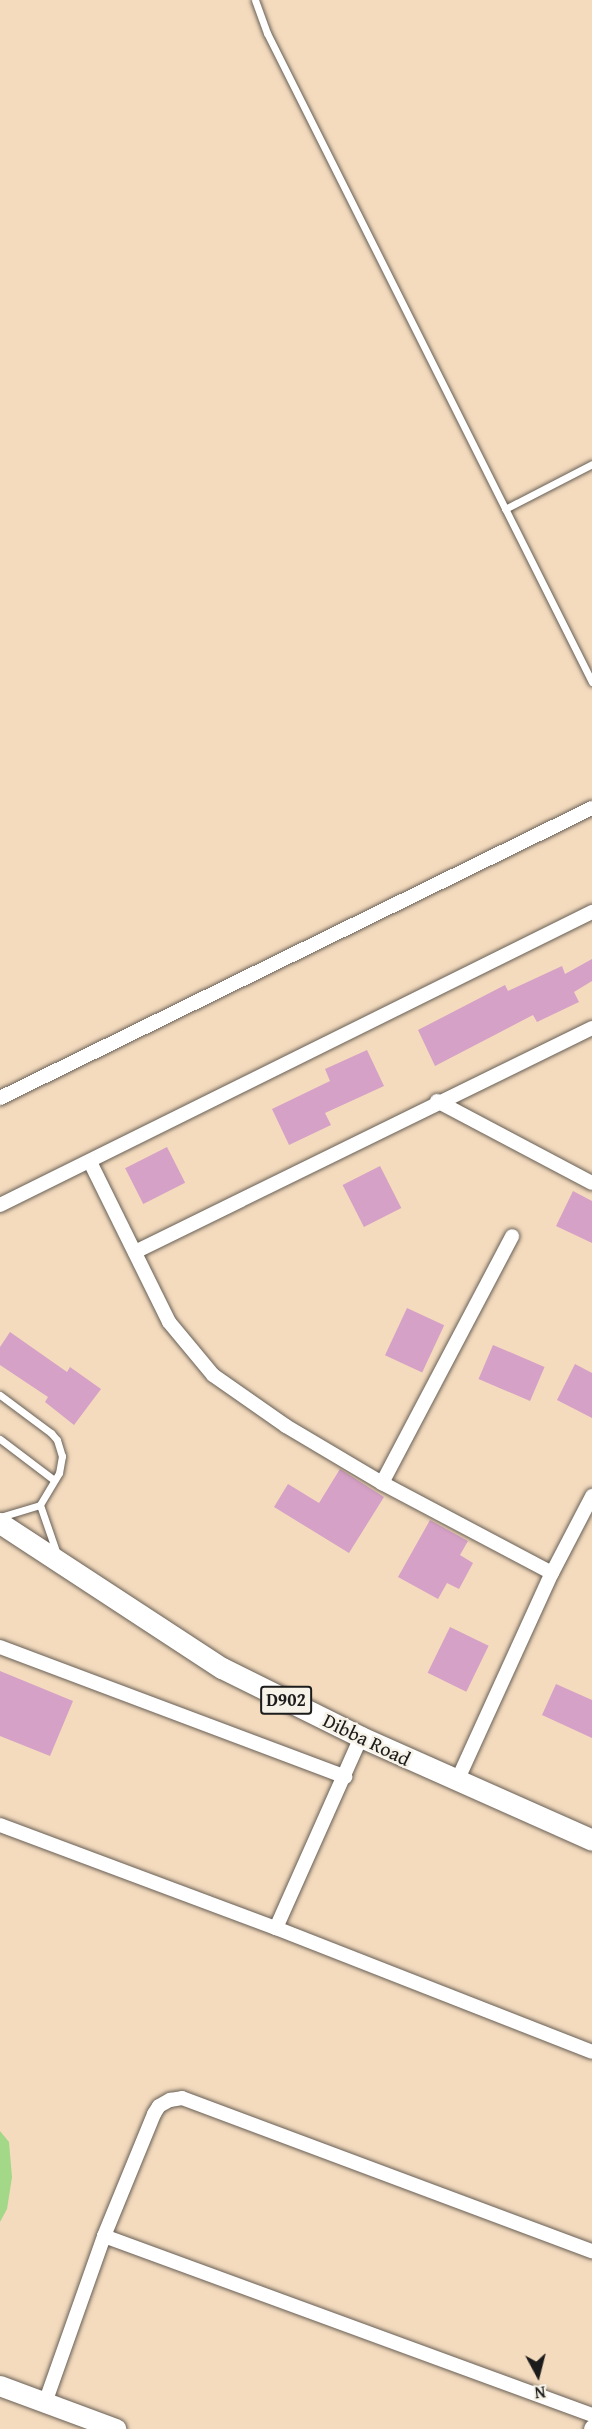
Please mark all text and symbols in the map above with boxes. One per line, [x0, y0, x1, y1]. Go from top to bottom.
road number: D902 [259, 1685, 313, 1715]
street label: Dibba Road [319, 1708, 415, 1770]
north arrow [508, 2345, 568, 2405]
text: N [533, 2380, 547, 2405]

